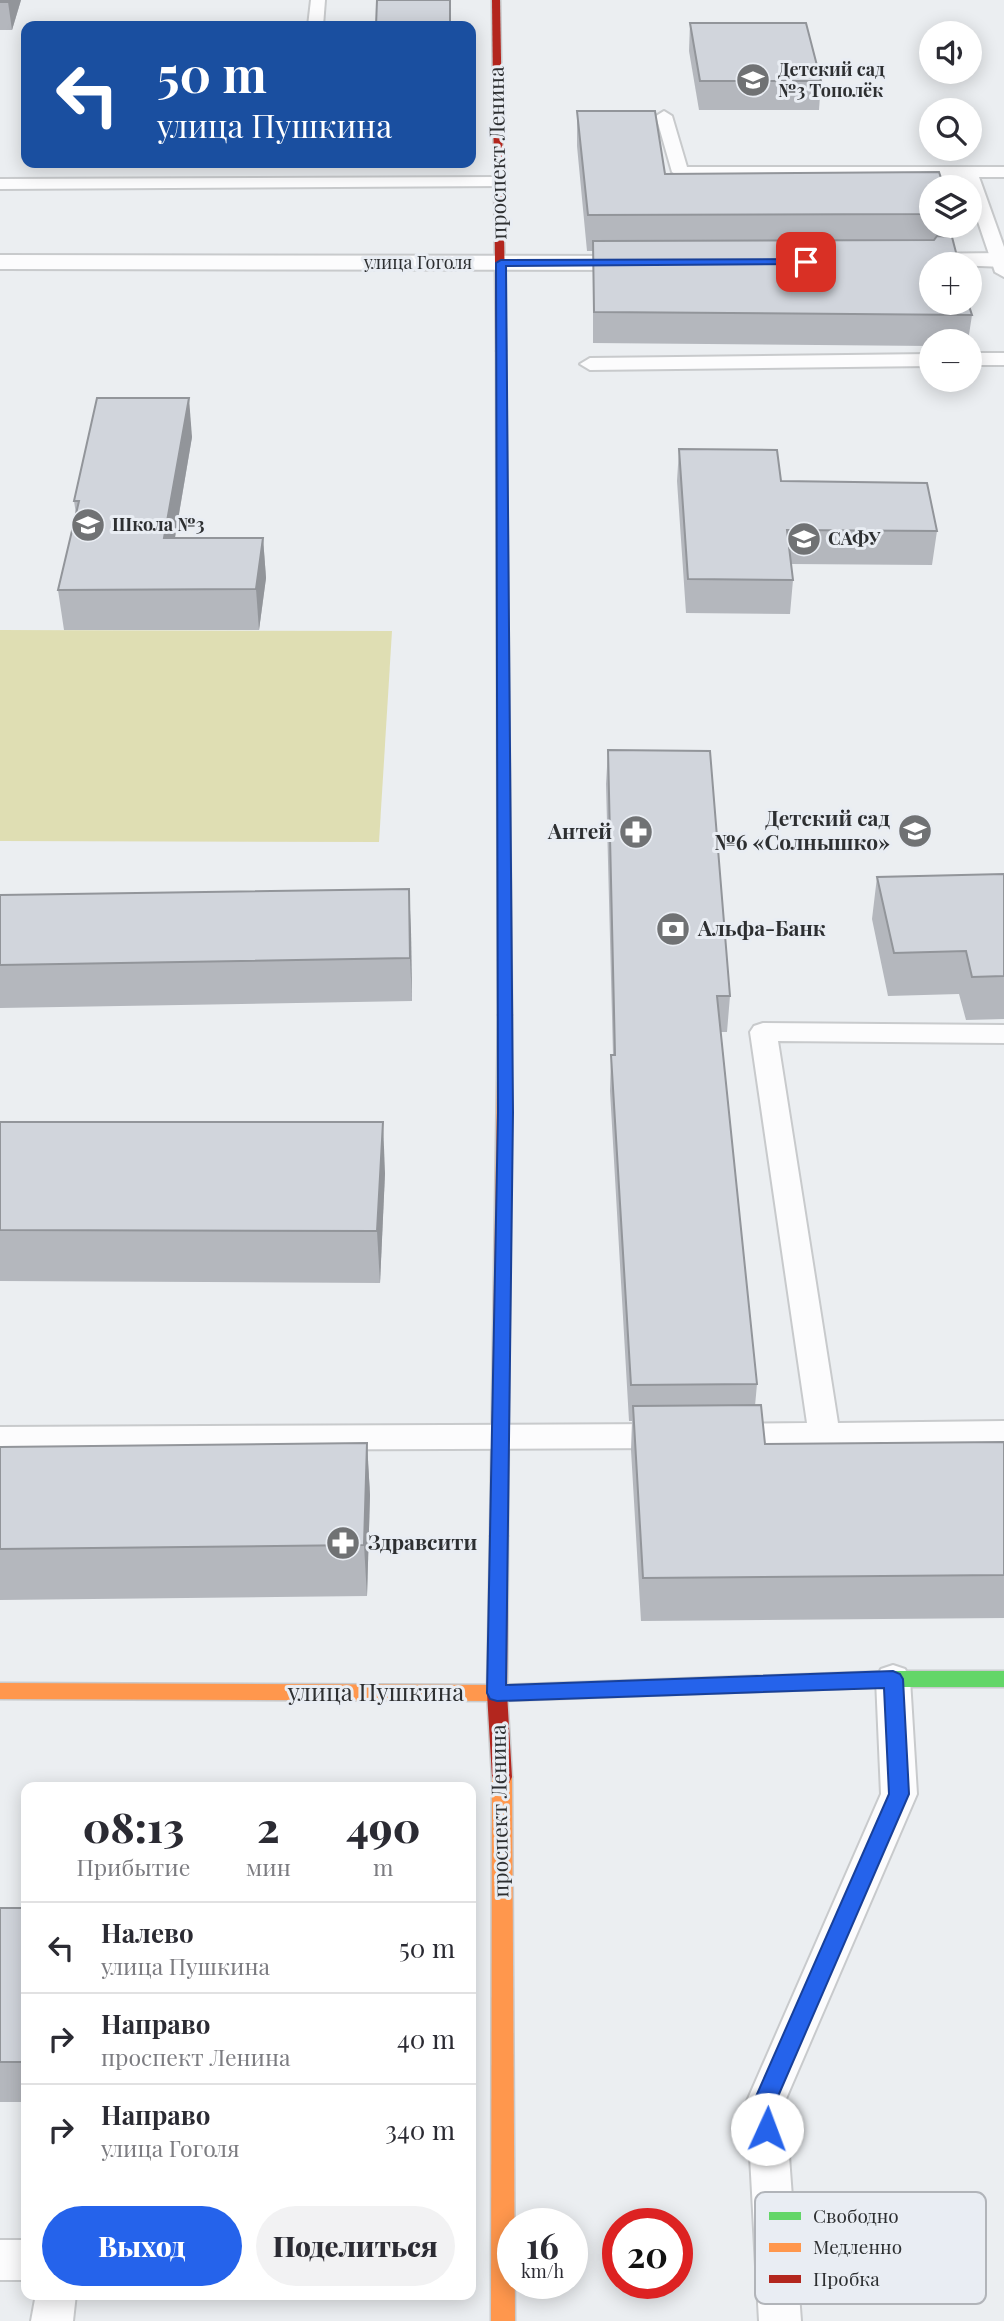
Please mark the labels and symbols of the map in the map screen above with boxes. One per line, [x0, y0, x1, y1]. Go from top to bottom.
place label: Детский сад №3 Тополёк [778, 57, 885, 102]
school or university icon: Детский сад №3 Тополёк [734, 61, 772, 99]
street label: проспект Ленина [480, 66, 512, 240]
pin [776, 232, 836, 292]
street label: улица Гоголя [363, 250, 473, 274]
school or university icon: Школа №3 [69, 506, 107, 544]
place label: Школа №3 [112, 512, 205, 536]
school or university icon: САФУ [785, 520, 823, 558]
place label: САФУ [828, 526, 881, 550]
place label: Детский сад №6 «Солнышко» [714, 803, 890, 855]
school or university icon: Детский сад №6 «Солнышко» [896, 812, 934, 850]
pharmacy icon: Антей [617, 813, 655, 851]
place label: Антей [547, 816, 612, 844]
bank icon: Альфа-Банк [654, 910, 692, 948]
place label: Альфа-Банк [697, 913, 826, 941]
pharmacy icon: Здравсити [324, 1524, 362, 1562]
place label: Здравсити [368, 1527, 477, 1555]
street label: улица Пушкина [287, 1675, 464, 1707]
street label: проспект Ленина [482, 1724, 514, 1898]
position arrow [730, 2092, 804, 2166]
legend [755, 2192, 986, 2304]
text: Свободно [813, 2202, 899, 2228]
speed limit sign: 20 [602, 2208, 693, 2299]
text: Медленно [813, 2233, 902, 2259]
text: Пробка [813, 2265, 880, 2291]

